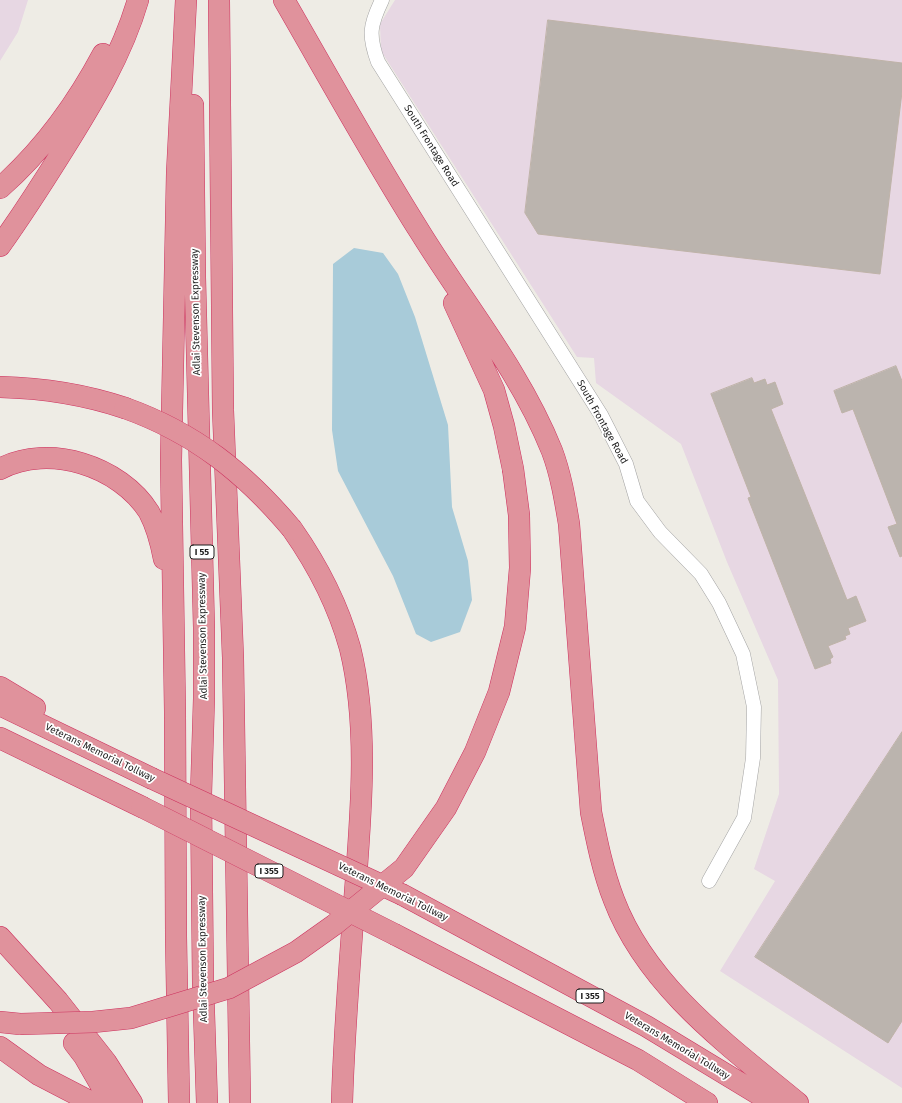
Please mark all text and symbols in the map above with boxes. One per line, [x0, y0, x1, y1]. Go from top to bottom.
street label: South Frontage Road [401, 103, 461, 189]
street label: Adlai Stevenson Expressway [189, 249, 203, 375]
street label: South Frontage Road [574, 378, 630, 466]
road number: I 55 [190, 545, 214, 559]
street label: Adlai Stevenson Expressway [196, 573, 210, 699]
street label: Veterans Memorial Tollway [43, 721, 157, 785]
street label: Veterans Memorial Tollway [336, 860, 450, 924]
road number: I 355 [255, 864, 283, 878]
street label: Adlai Stevenson Expressway [196, 896, 210, 1022]
road number: I 355 [576, 989, 604, 1003]
street label: Veterans Memorial Tollway [622, 1010, 732, 1082]

